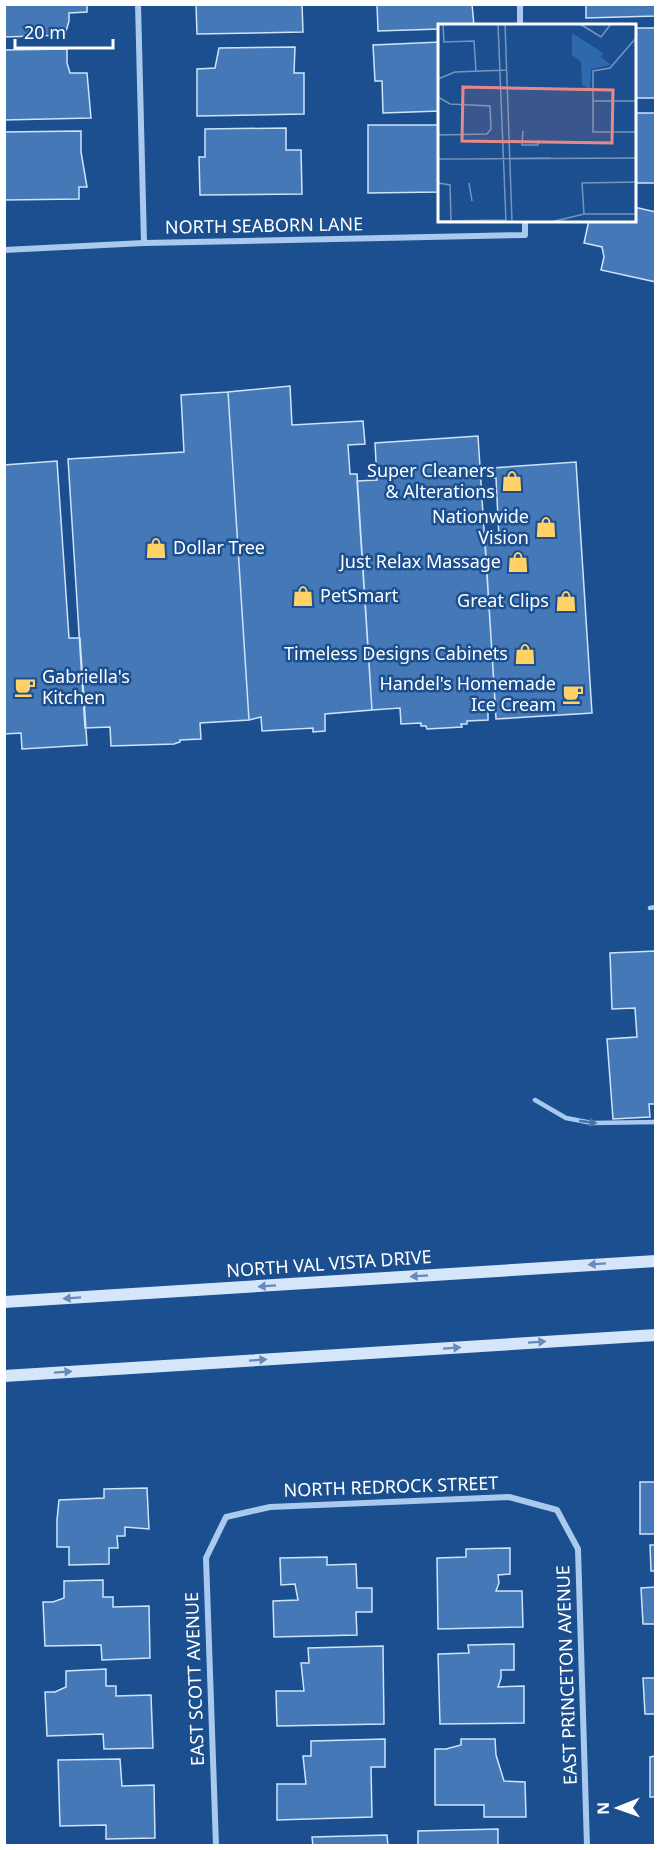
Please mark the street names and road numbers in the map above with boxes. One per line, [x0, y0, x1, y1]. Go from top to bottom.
street label: NORTH SEABORN LANE [165, 211, 363, 239]
street label: NORTH VAL VISTA DRIVE [226, 1244, 432, 1282]
street label: NORTH REDROCK STREET [283, 1470, 499, 1502]
street label: EAST PRINCETON AVENUE [550, 1565, 582, 1785]
street label: EAST SCOTT AVENUE [179, 1592, 209, 1766]

